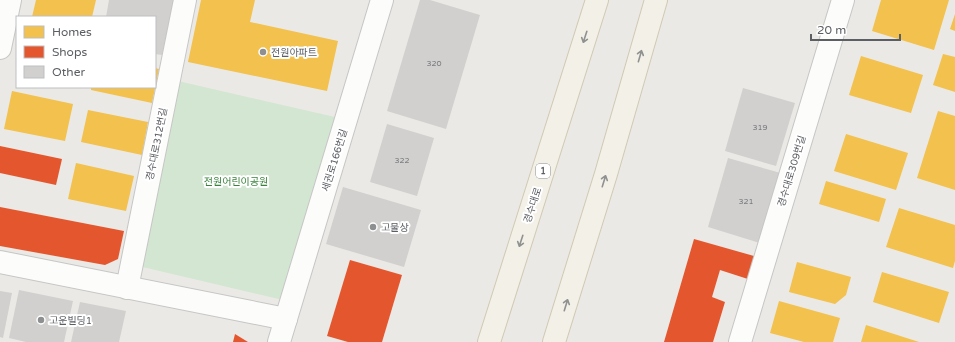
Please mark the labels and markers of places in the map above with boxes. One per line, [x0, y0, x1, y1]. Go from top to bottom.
marker: 전원아파트 [258, 47, 268, 57]
place label: 전원아파트 [271, 47, 317, 59]
marker: 고물상 [368, 222, 378, 232]
place label: 고물상 [381, 222, 409, 234]
marker: 고운빌딩1 [36, 315, 46, 325]
place label: 고운빌딩1 [49, 315, 92, 327]

